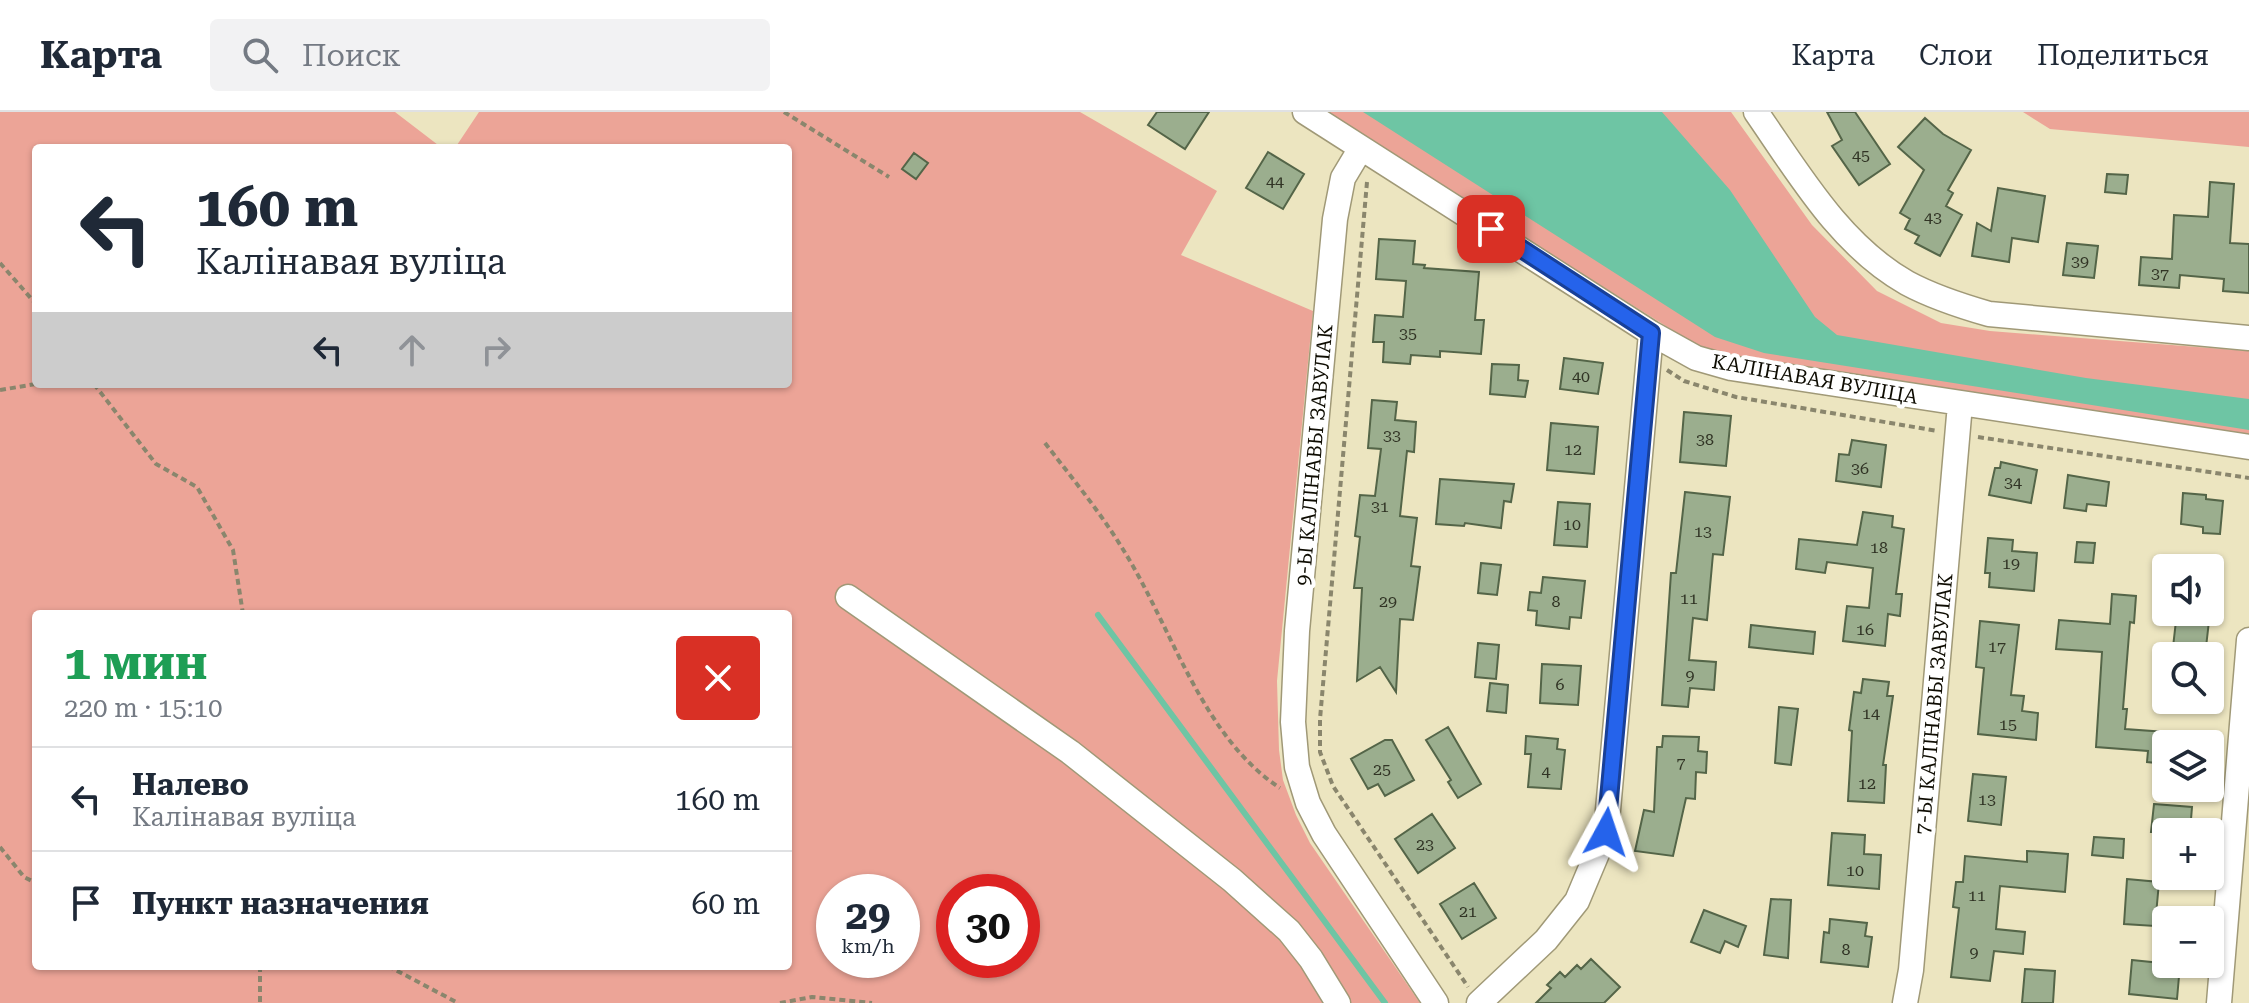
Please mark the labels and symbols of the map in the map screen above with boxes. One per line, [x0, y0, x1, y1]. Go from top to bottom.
house number: 45 [1852, 146, 1870, 165]
house number: 44 [1266, 172, 1284, 191]
pin [1457, 195, 1525, 263]
house number: 43 [1924, 208, 1942, 227]
house number: 39 [2071, 252, 2089, 271]
house number: 37 [2151, 264, 2169, 283]
street label: 9-Ы КАЛІНАВЫ ЗАВУЛАК [1291, 323, 1337, 587]
house number: 35 [1399, 324, 1417, 343]
street label: КАЛІНАВАЯ ВУЛІЦА [1710, 349, 1920, 409]
house number: 40 [1572, 367, 1590, 386]
house number: 33 [1383, 426, 1401, 445]
house number: 38 [1696, 430, 1714, 449]
house number: 12 [1564, 440, 1582, 459]
house number: 36 [1851, 459, 1869, 478]
house number: 34 [2004, 473, 2022, 492]
house number: 31 [1371, 497, 1389, 516]
house number: 10 [1563, 515, 1581, 534]
house number: 13 [1694, 522, 1712, 541]
house number: 18 [1870, 538, 1888, 557]
house number: 19 [2002, 554, 2020, 573]
street label: 7-Ы КАЛІНАВЫ ЗАВУЛАК [1911, 572, 1957, 836]
house number: 11 [1680, 589, 1698, 608]
house number: 29 [1379, 592, 1397, 611]
house number: 8 [1552, 592, 1561, 611]
house number: 16 [1856, 620, 1874, 639]
house number: 17 [1988, 637, 2006, 656]
house number: 9 [1686, 666, 1695, 685]
house number: 6 [1556, 675, 1565, 694]
house number: 14 [1862, 704, 1880, 723]
house number: 15 [1999, 715, 2017, 734]
house number: 7 [1677, 753, 1686, 772]
house number: 25 [1373, 760, 1391, 779]
house number: 4 [1542, 762, 1551, 781]
house number: 12 [1858, 774, 1876, 793]
position arrow [1564, 790, 1648, 874]
house number: 13 [1978, 790, 1996, 809]
house number: 23 [1416, 835, 1434, 854]
house number: 10 [1846, 861, 1864, 880]
speed limit sign: 30 [936, 874, 1040, 978]
house number: 11 [1968, 886, 1986, 905]
house number: 21 [1459, 902, 1477, 921]
house number: 8 [1842, 940, 1851, 959]
house number: 9 [1970, 943, 1979, 962]

